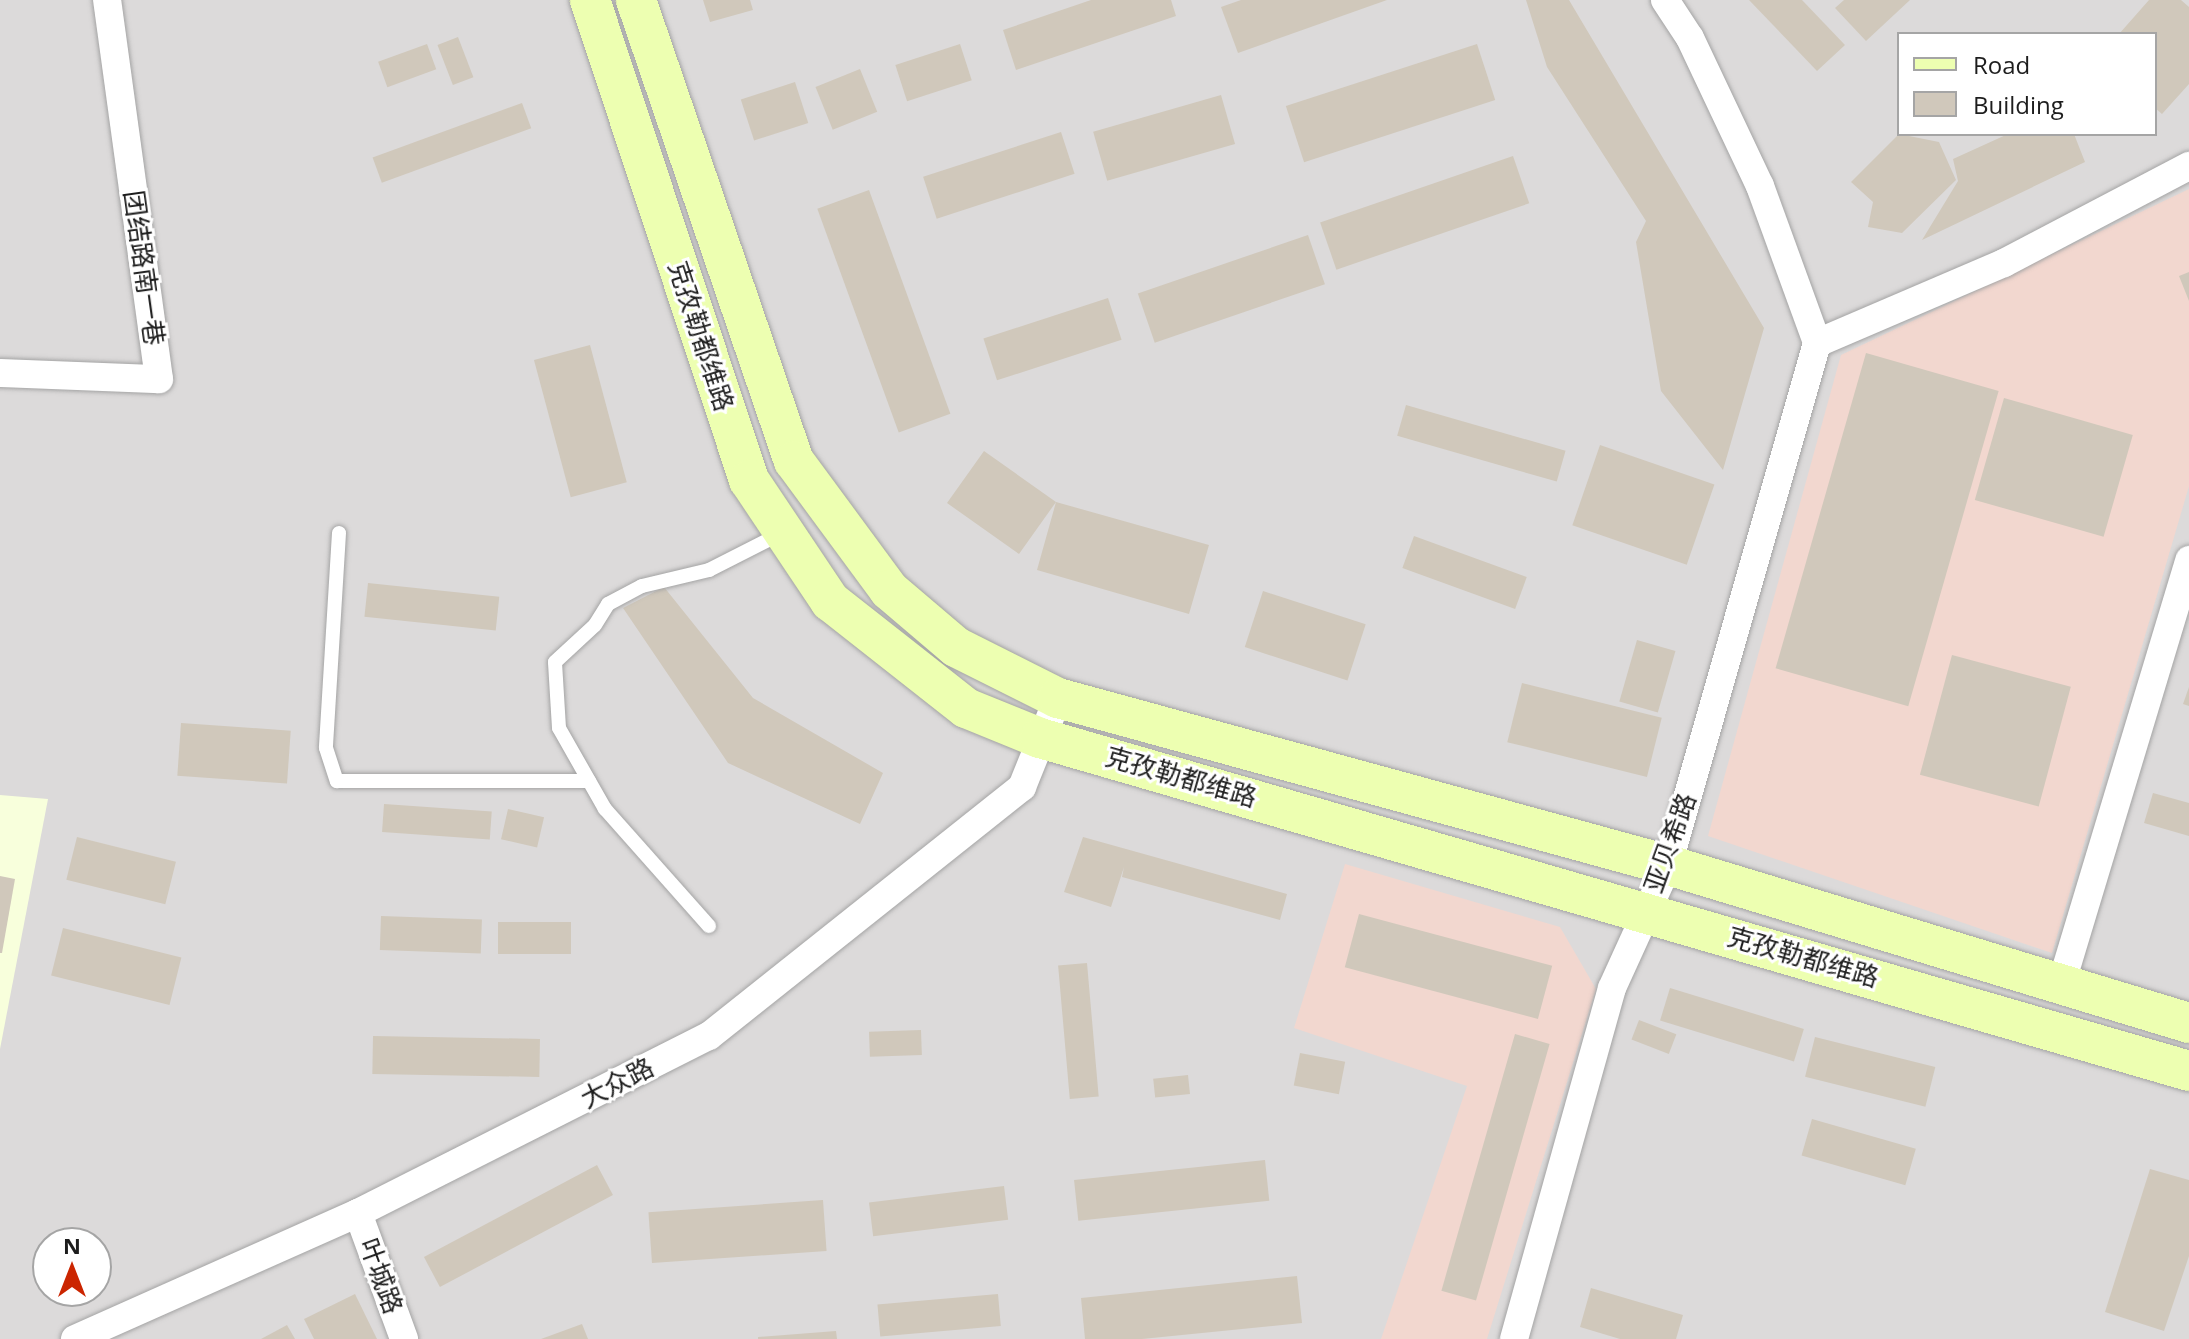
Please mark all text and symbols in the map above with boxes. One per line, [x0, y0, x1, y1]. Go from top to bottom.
legend [1897, 32, 2157, 136]
text: Road [1973, 48, 2030, 81]
text: Building [1973, 88, 2064, 121]
street label: 团结路南一巷 [118, 189, 170, 347]
street label: 克孜勒都维路 [662, 257, 740, 415]
street label: 克孜勒都维路 [1102, 741, 1260, 813]
street label: 亚贝希路 [1638, 789, 1702, 897]
street label: 克孜勒都维路 [1724, 921, 1882, 993]
street label: 大众路 [575, 1051, 659, 1115]
north arrow [32, 1227, 112, 1307]
text: N [63, 1230, 81, 1260]
street label: 叶城路 [353, 1234, 409, 1318]

